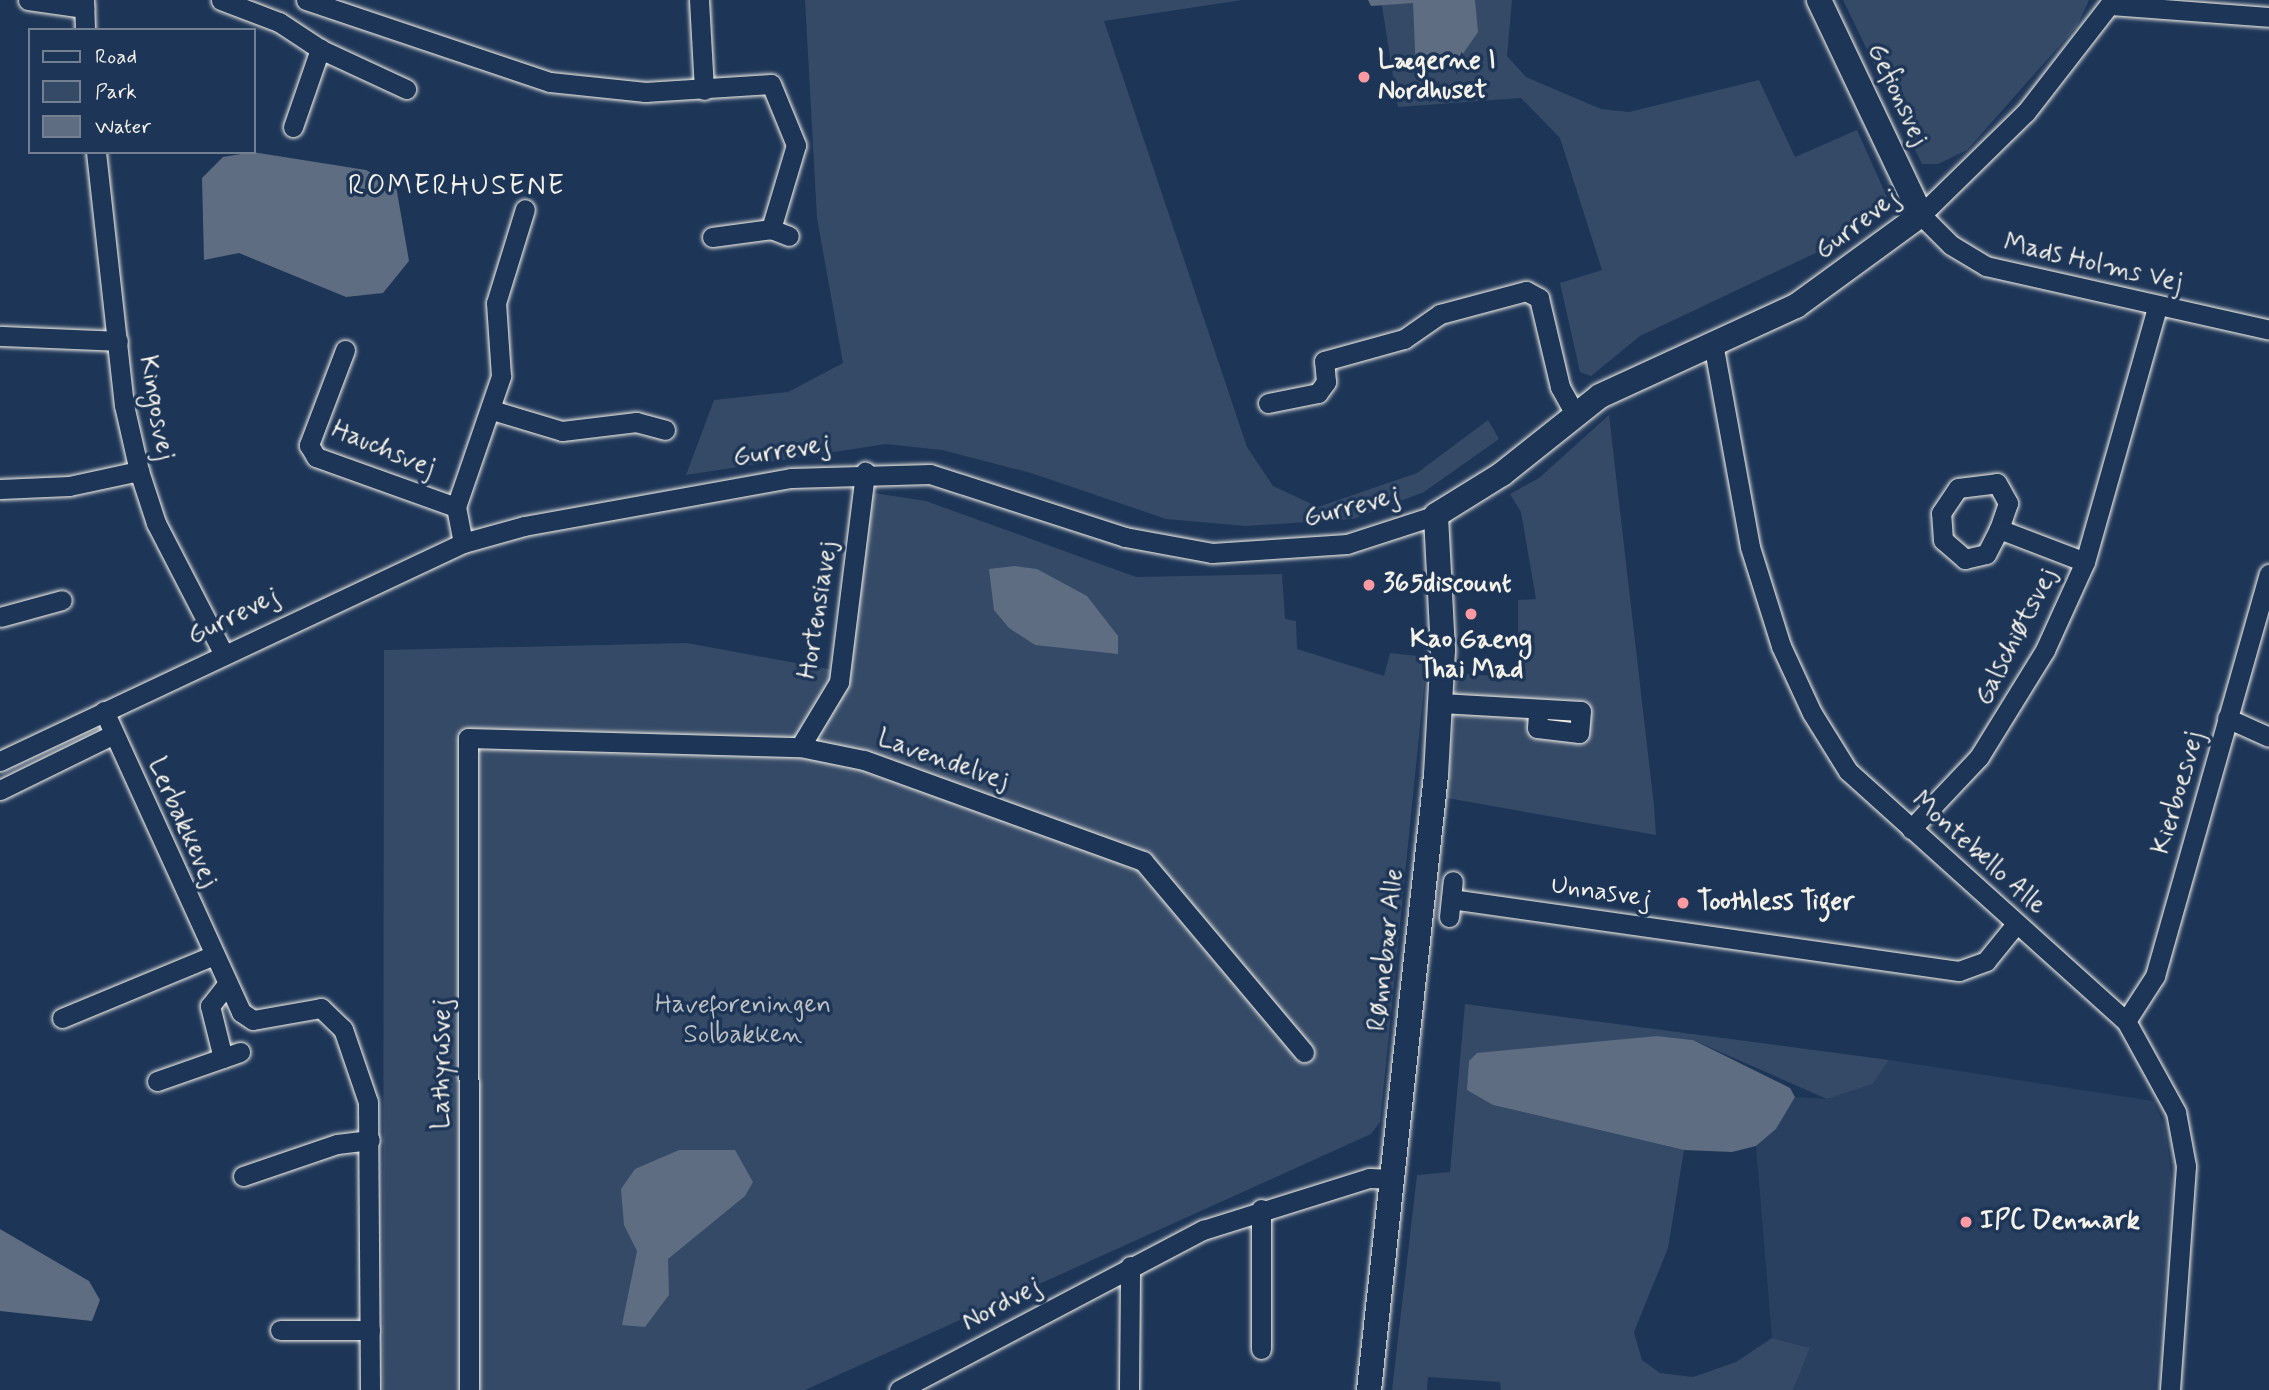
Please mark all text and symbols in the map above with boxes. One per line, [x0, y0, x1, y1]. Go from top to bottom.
legend [28, 28, 256, 154]
street label: Gefionsvej [1860, 39, 1934, 151]
text: Road [95, 43, 137, 71]
place label: Lægerne I Nordhuset [1378, 46, 1502, 108]
marker: Lægerne I Nordhuset [1356, 69, 1372, 85]
text: Park [95, 78, 137, 106]
text: Water [95, 113, 151, 141]
district label: ROMERHUSENE [345, 170, 569, 204]
street label: Gurrevej [1809, 183, 1907, 267]
street label: Mads Holms Vej [1999, 228, 2187, 300]
street label: Kingosvej [130, 353, 180, 463]
street label: Hauchsvej [327, 415, 439, 485]
street label: Gurrevej [731, 430, 833, 474]
street label: Gurrevej [1301, 481, 1403, 535]
street label: Hortensiavej [793, 539, 845, 681]
street label: Galschiøtsvej [1969, 563, 2065, 711]
place label: 365discount [1383, 569, 1511, 601]
marker: 365discount [1361, 577, 1377, 593]
street label: Gurrevej [183, 581, 285, 653]
marker: Kao Gaeng Thai Mad [1463, 606, 1479, 622]
place label: Kao Gaeng Thai Mad [1412, 625, 1530, 686]
street label: Lavendelvej [873, 724, 1013, 798]
street label: Kierboesvej [2147, 728, 2211, 858]
street label: Lerbakkevej [140, 753, 224, 893]
street label: Montebello Alle [1904, 785, 2052, 923]
street label: Rønnebær Alle [1363, 867, 1411, 1033]
street label: Unnasvej [1549, 871, 1653, 915]
place label: Toothless Tiger [1697, 887, 1854, 919]
marker: Toothless Tiger [1675, 895, 1691, 911]
park label: Haveforeningen Solbakken [655, 990, 831, 1052]
street label: Lathyrusvej [427, 999, 459, 1129]
place label: IPC Denmark [1980, 1206, 2143, 1238]
marker: IPC Denmark [1958, 1214, 1974, 1230]
street label: Nordvej [957, 1271, 1047, 1339]

